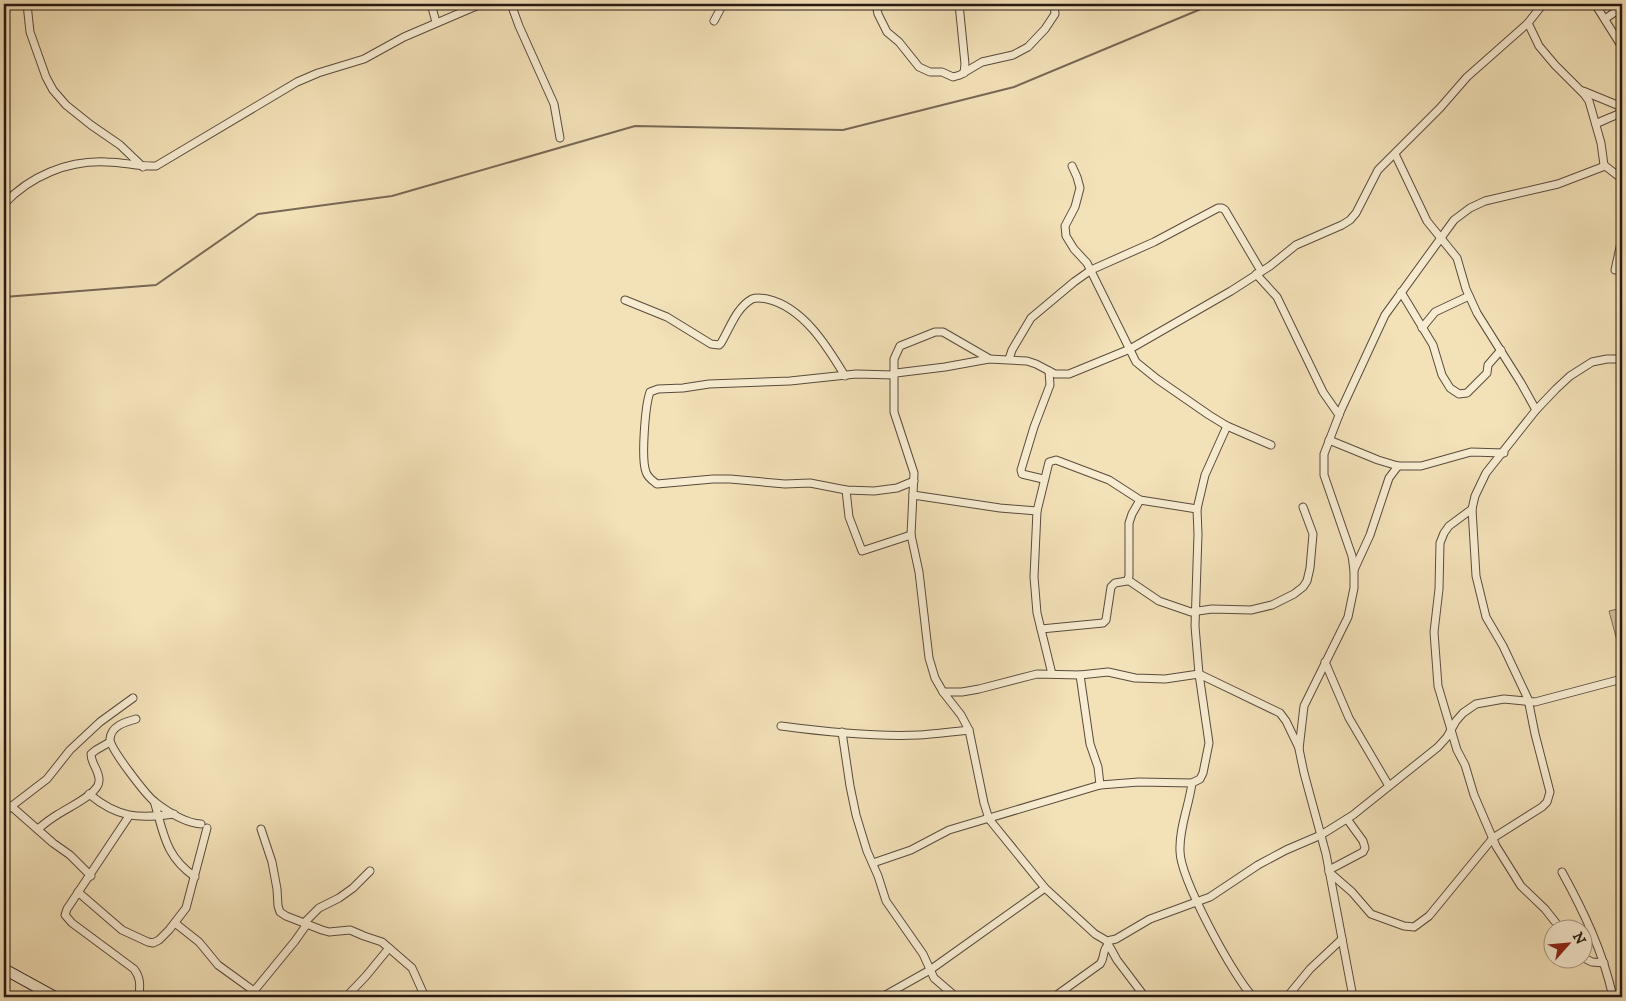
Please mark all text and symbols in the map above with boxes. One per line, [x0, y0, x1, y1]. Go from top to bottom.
north arrow [1544, 918, 1594, 968]
text: N [1568, 929, 1590, 948]

